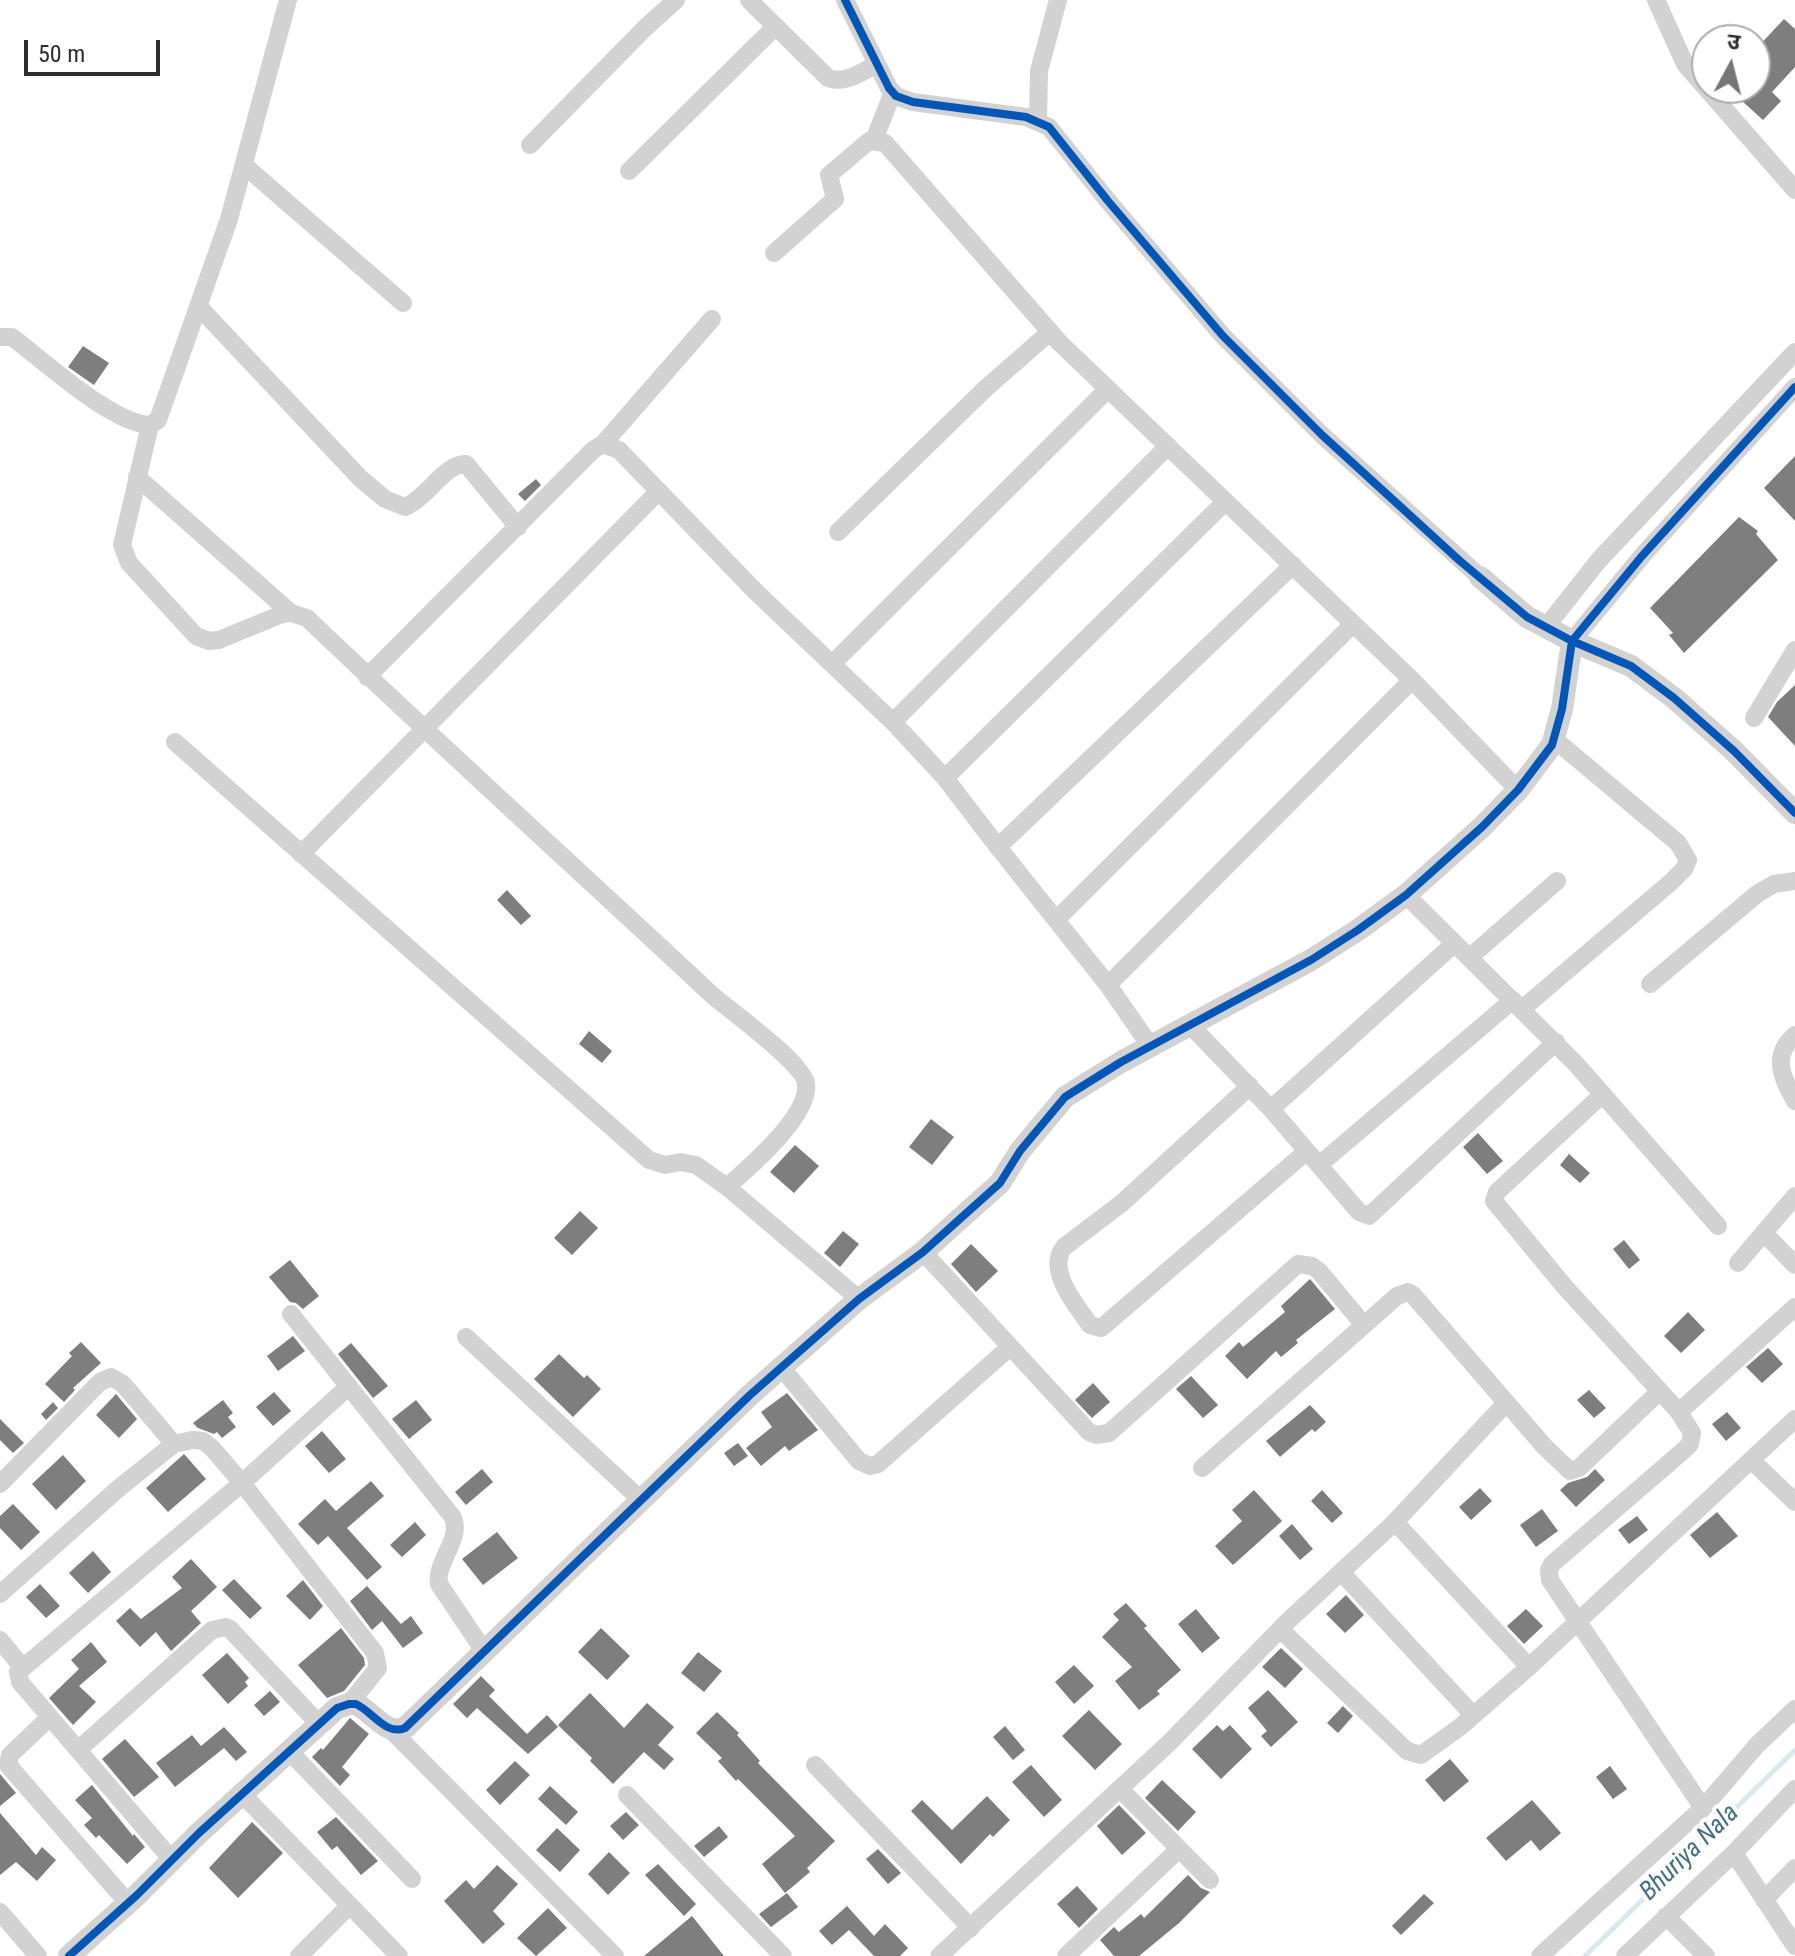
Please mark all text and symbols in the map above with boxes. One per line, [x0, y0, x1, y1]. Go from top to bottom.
scale bar [28, 24, 164, 74]
north arrow [1691, 24, 1771, 104]
text: उ [1726, 28, 1742, 55]
text: 50 m [38, 40, 85, 68]
water label: Bhuriya Nala [1634, 1798, 1746, 1908]

